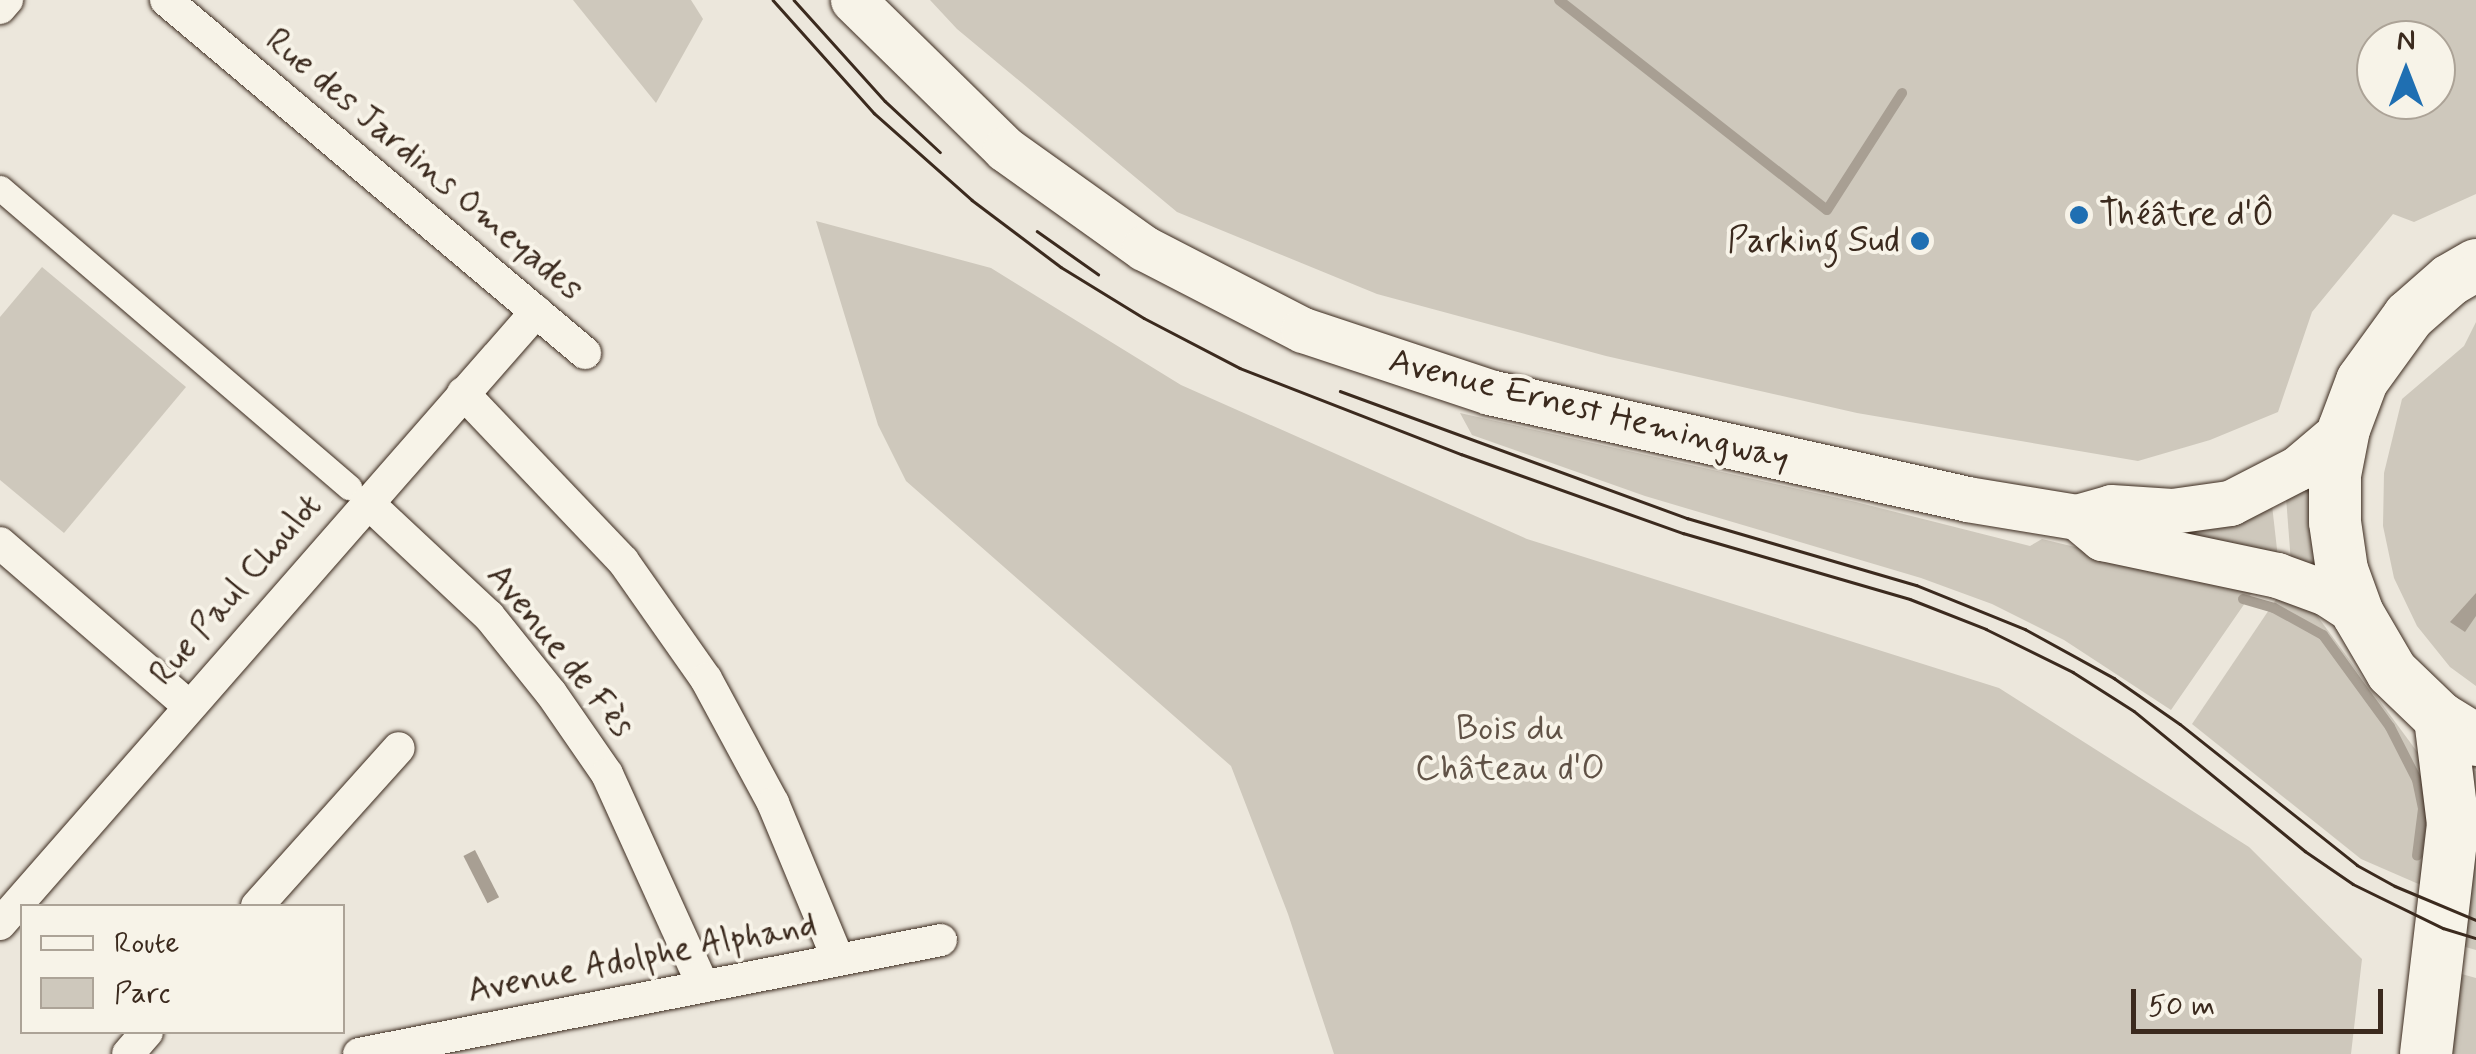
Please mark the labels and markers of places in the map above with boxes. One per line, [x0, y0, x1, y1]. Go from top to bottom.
place label: Théâtre d'Ô [2099, 194, 2272, 236]
marker: Théâtre d'Ô [2068, 204, 2090, 226]
place label: Parking Sud [1726, 220, 1900, 262]
marker: Parking Sud [1909, 230, 1931, 252]

